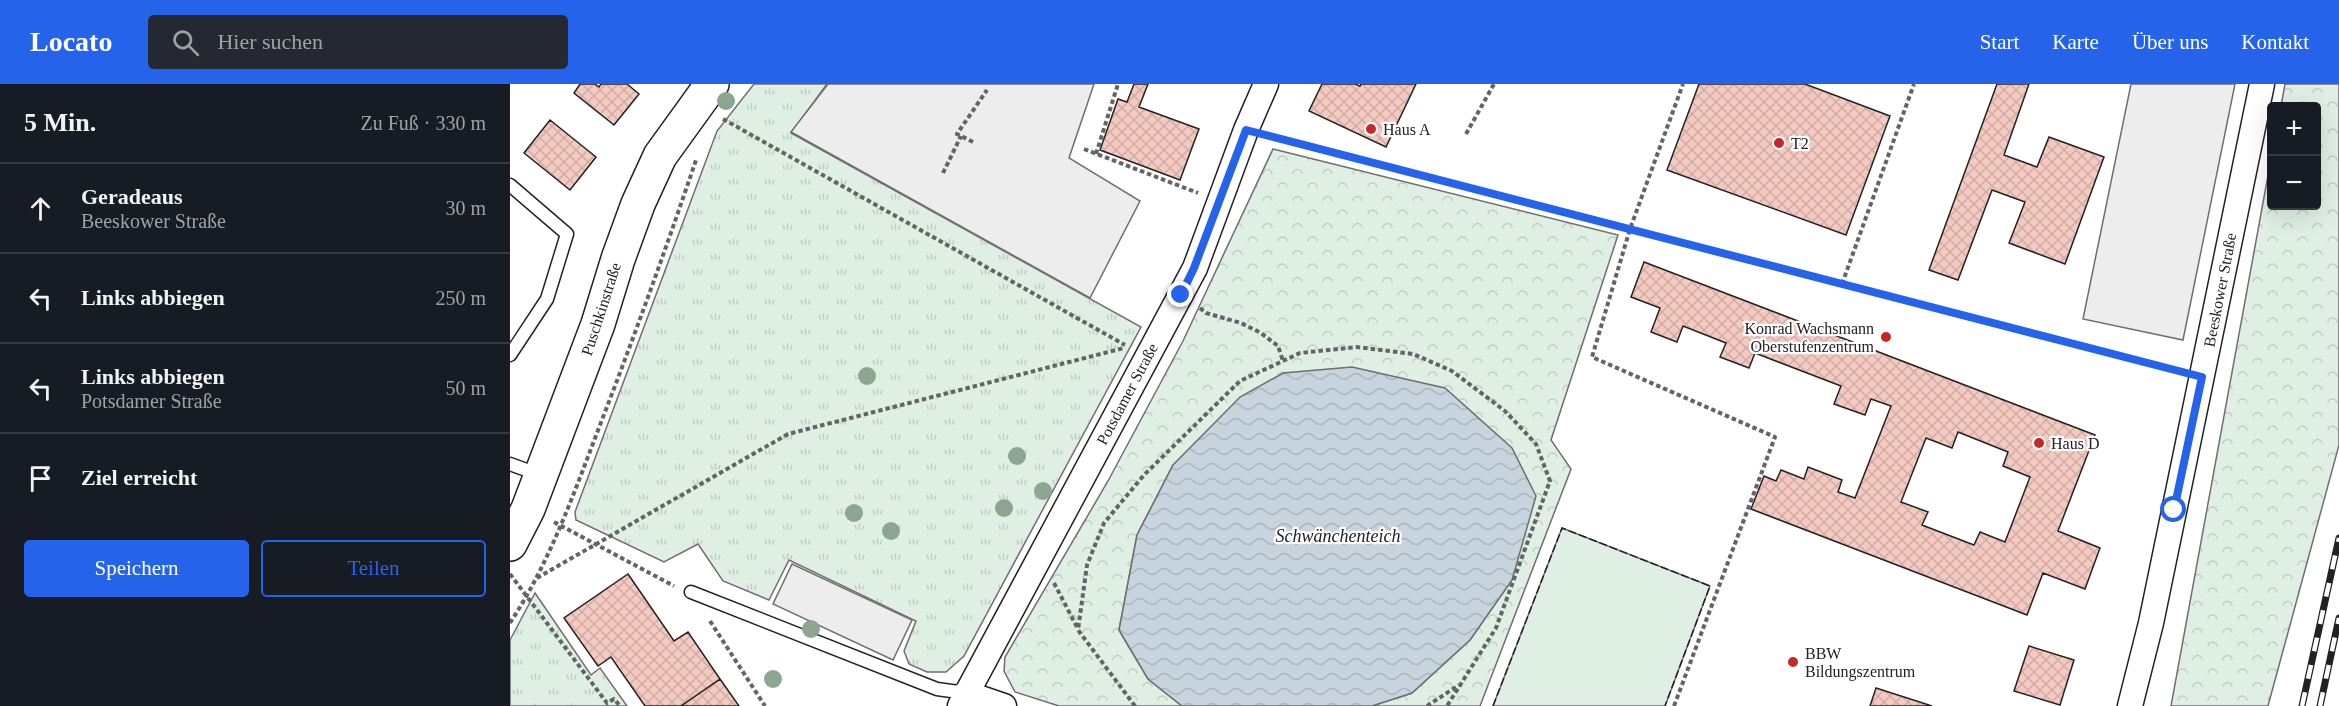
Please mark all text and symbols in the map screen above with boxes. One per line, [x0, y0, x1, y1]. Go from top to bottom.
search box [148, 15, 568, 69]
text: Locato [30, 26, 112, 57]
icon: search [169, 26, 202, 59]
text: Hier suchen [217, 29, 323, 54]
text: Start [1980, 30, 2019, 54]
text: Karte [2052, 30, 2099, 54]
text: Über uns [2132, 30, 2208, 54]
text: Kontakt [2241, 30, 2309, 54]
map controls [2267, 102, 2321, 210]
button: + [2267, 102, 2321, 156]
text: 5 Min. [24, 108, 96, 137]
text: Zu Fuß · 330 m [360, 112, 486, 134]
place label: Haus A [1383, 121, 1431, 138]
marker: Haus A [1364, 122, 1378, 136]
place label: T2 [1791, 135, 1809, 152]
marker: T2 [1772, 136, 1786, 150]
button: − [2267, 156, 2321, 210]
text: Geradeaus [81, 184, 182, 209]
icon: ahead [24, 192, 57, 225]
text: 30 m [445, 197, 486, 219]
text: Beeskower Straße [81, 210, 226, 232]
street label: Beeskower Straße [2201, 231, 2239, 349]
street label: Puschkinstraße [578, 260, 624, 358]
route end [1167, 281, 1193, 307]
icon: left [24, 282, 57, 315]
text: Links abbiegen [81, 285, 225, 310]
text: 250 m [435, 287, 486, 309]
place label: Konrad Wachsmann Oberstufenzentrum [1745, 320, 1875, 355]
marker: Konrad Wachsmann Oberstufenzentrum [1879, 330, 1893, 344]
street label: Potsdamer Straße [1093, 340, 1161, 448]
text: Links abbiegen [81, 364, 225, 389]
icon: left [24, 372, 57, 405]
text: 50 m [445, 377, 486, 399]
text: Potsdamer Straße [81, 390, 222, 412]
place label: Haus D [2051, 435, 2099, 452]
marker: Haus D [2032, 436, 2046, 450]
icon: arrive [24, 462, 57, 495]
text: Ziel erreicht [81, 465, 197, 490]
route start [2160, 496, 2186, 522]
water label: Schwänchenteich [1276, 526, 1400, 546]
button: Speichern [24, 540, 249, 597]
button: Teilen [261, 540, 486, 597]
place label: BBW Bildungszentrum [1805, 645, 1916, 681]
marker: BBW Bildungszentrum [1786, 655, 1800, 669]

